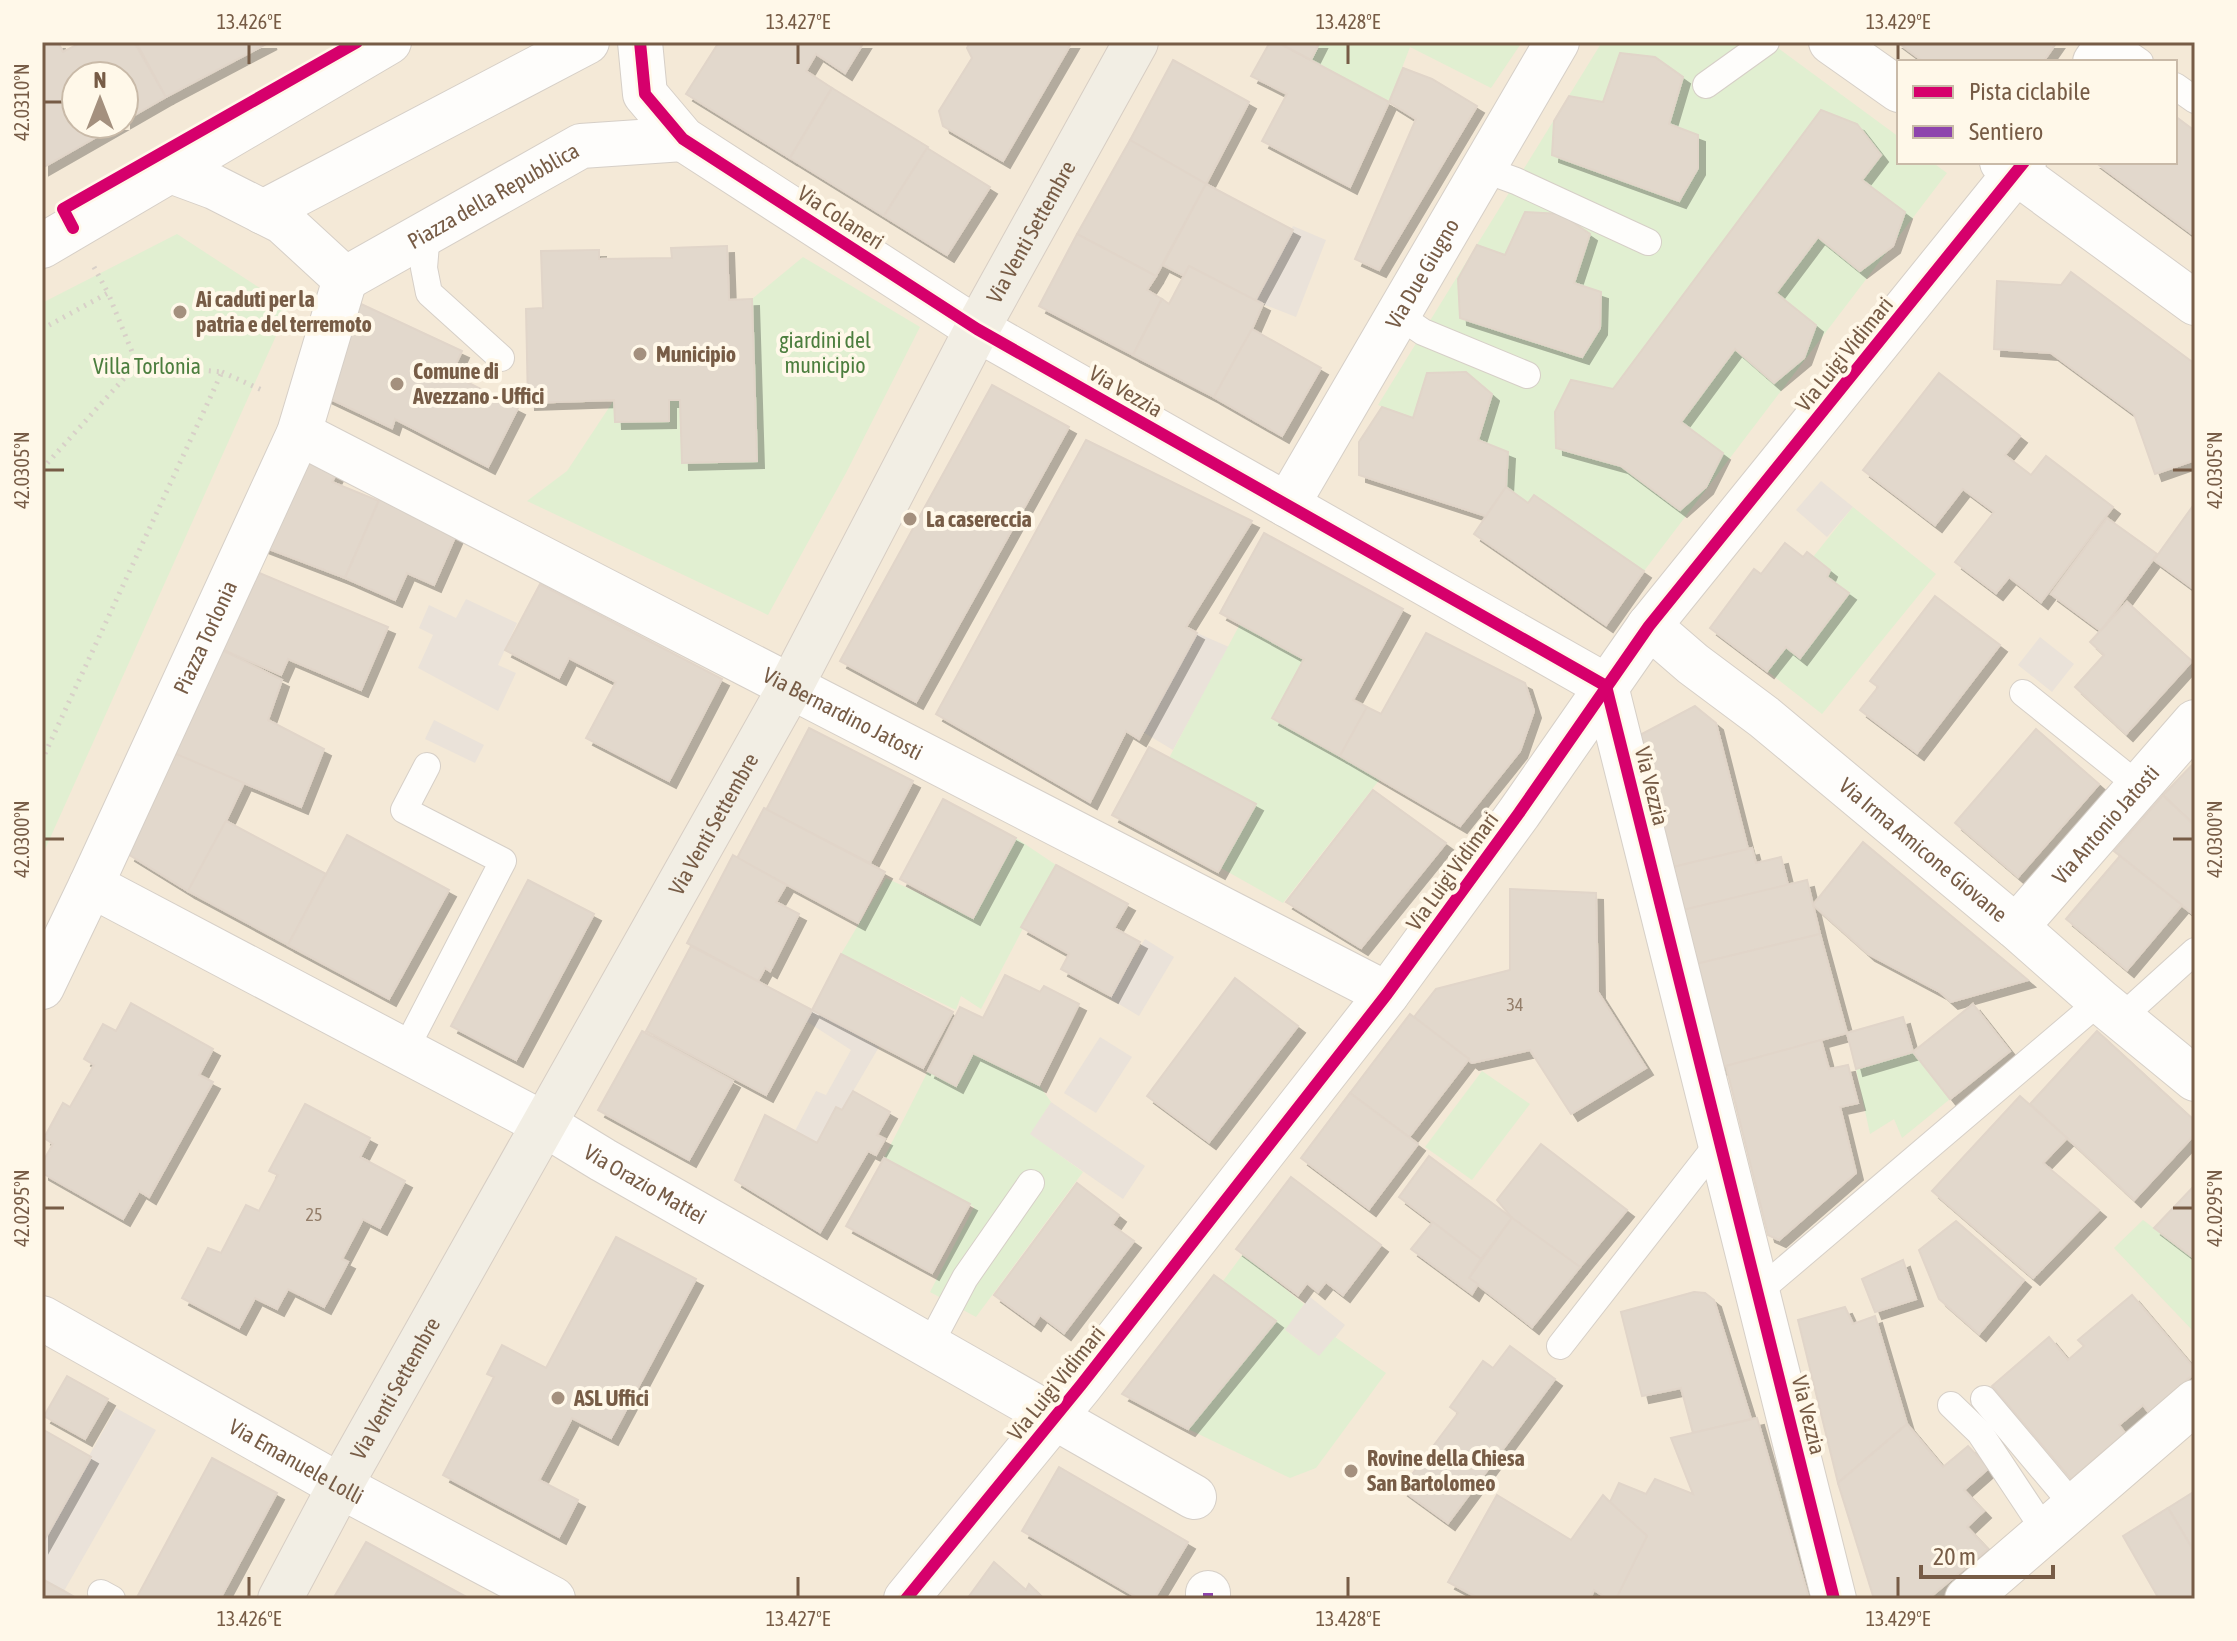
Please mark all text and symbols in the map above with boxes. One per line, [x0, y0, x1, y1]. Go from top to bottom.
text: 13.426°E [217, 10, 282, 33]
text: 13.427°E [766, 10, 831, 33]
text: 13.428°E [1316, 10, 1381, 33]
text: 13.429°E [1866, 10, 1931, 33]
north arrow [60, 60, 140, 140]
legend [1897, 60, 2177, 164]
text: 42.0310°N [10, 63, 33, 141]
text: N [94, 67, 106, 93]
text: Pista ciclabile [1969, 78, 2090, 105]
text: Sentiero [1969, 118, 2043, 145]
street label: Piazza della Repubblica [403, 137, 583, 254]
street label: Via Venti Settembre [981, 156, 1081, 308]
street label: Via Colaneri [793, 180, 889, 254]
street label: Via Due Giugno [1380, 214, 1464, 333]
place label: Ai caduti per la patria e del terremoto [195, 286, 372, 337]
street label: Via Luigi Vidimari [1790, 292, 1898, 416]
marker: Ai caduti per la patria e del terremoto [171, 303, 189, 321]
park label: giardini del municipio [779, 327, 871, 378]
place label: Municipio [656, 341, 736, 367]
marker: Municipio [631, 345, 649, 363]
park label: Villa Torlonia [93, 353, 201, 379]
place label: Comune di Avezzano - Uffici [412, 358, 544, 409]
street label: Via Vezzia [1085, 360, 1167, 422]
marker: Comune di Avezzano - Uffici [388, 375, 406, 393]
text: 42.0305°N [10, 431, 33, 509]
text: 42.0305°N [2203, 431, 2226, 509]
place label: La casereccia [926, 506, 1032, 532]
marker: La casereccia [901, 510, 919, 528]
street label: Piazza Torlonia [168, 576, 242, 698]
street label: Via Bernardino Jatosti [759, 662, 927, 765]
street label: Via Vezzia [1630, 744, 1674, 828]
street label: Via Venti Settembre [663, 748, 764, 899]
street label: Via Antonio Jatosti [2047, 760, 2164, 889]
street label: Via Irma Amicone Giovane [1834, 772, 2013, 927]
text: 42.0300°N [10, 800, 33, 878]
text: 42.0300°N [2203, 800, 2226, 878]
street label: Via Luigi Vidimari [1400, 807, 1504, 935]
house number: 34 [1507, 994, 1523, 1015]
street label: Via Orazio Mattei [579, 1139, 711, 1229]
text: 42.0295°N [10, 1169, 33, 1247]
text: 42.0295°N [2203, 1169, 2226, 1247]
house number: 25 [306, 1204, 322, 1225]
street label: Via Venti Settembre [345, 1313, 445, 1464]
street label: Via Luigi Vidimari [1002, 1321, 1110, 1445]
street label: Via Vezzia [1787, 1373, 1831, 1457]
place label: ASL Uffici [573, 1385, 649, 1411]
marker: ASL Uffici [549, 1389, 567, 1407]
street label: Via Emanuele Lolli [225, 1413, 368, 1509]
place label: Rovine della Chiesa San Bartolomeo [1367, 1445, 1525, 1496]
marker: Rovine della Chiesa San Bartolomeo [1342, 1462, 1360, 1480]
scale bar [1921, 1529, 2053, 1579]
text: 20 m [1933, 1543, 1976, 1570]
text: 13.426°E [217, 1607, 282, 1630]
text: 13.427°E [766, 1607, 831, 1630]
text: 13.428°E [1316, 1607, 1381, 1630]
text: 13.429°E [1866, 1607, 1931, 1630]

